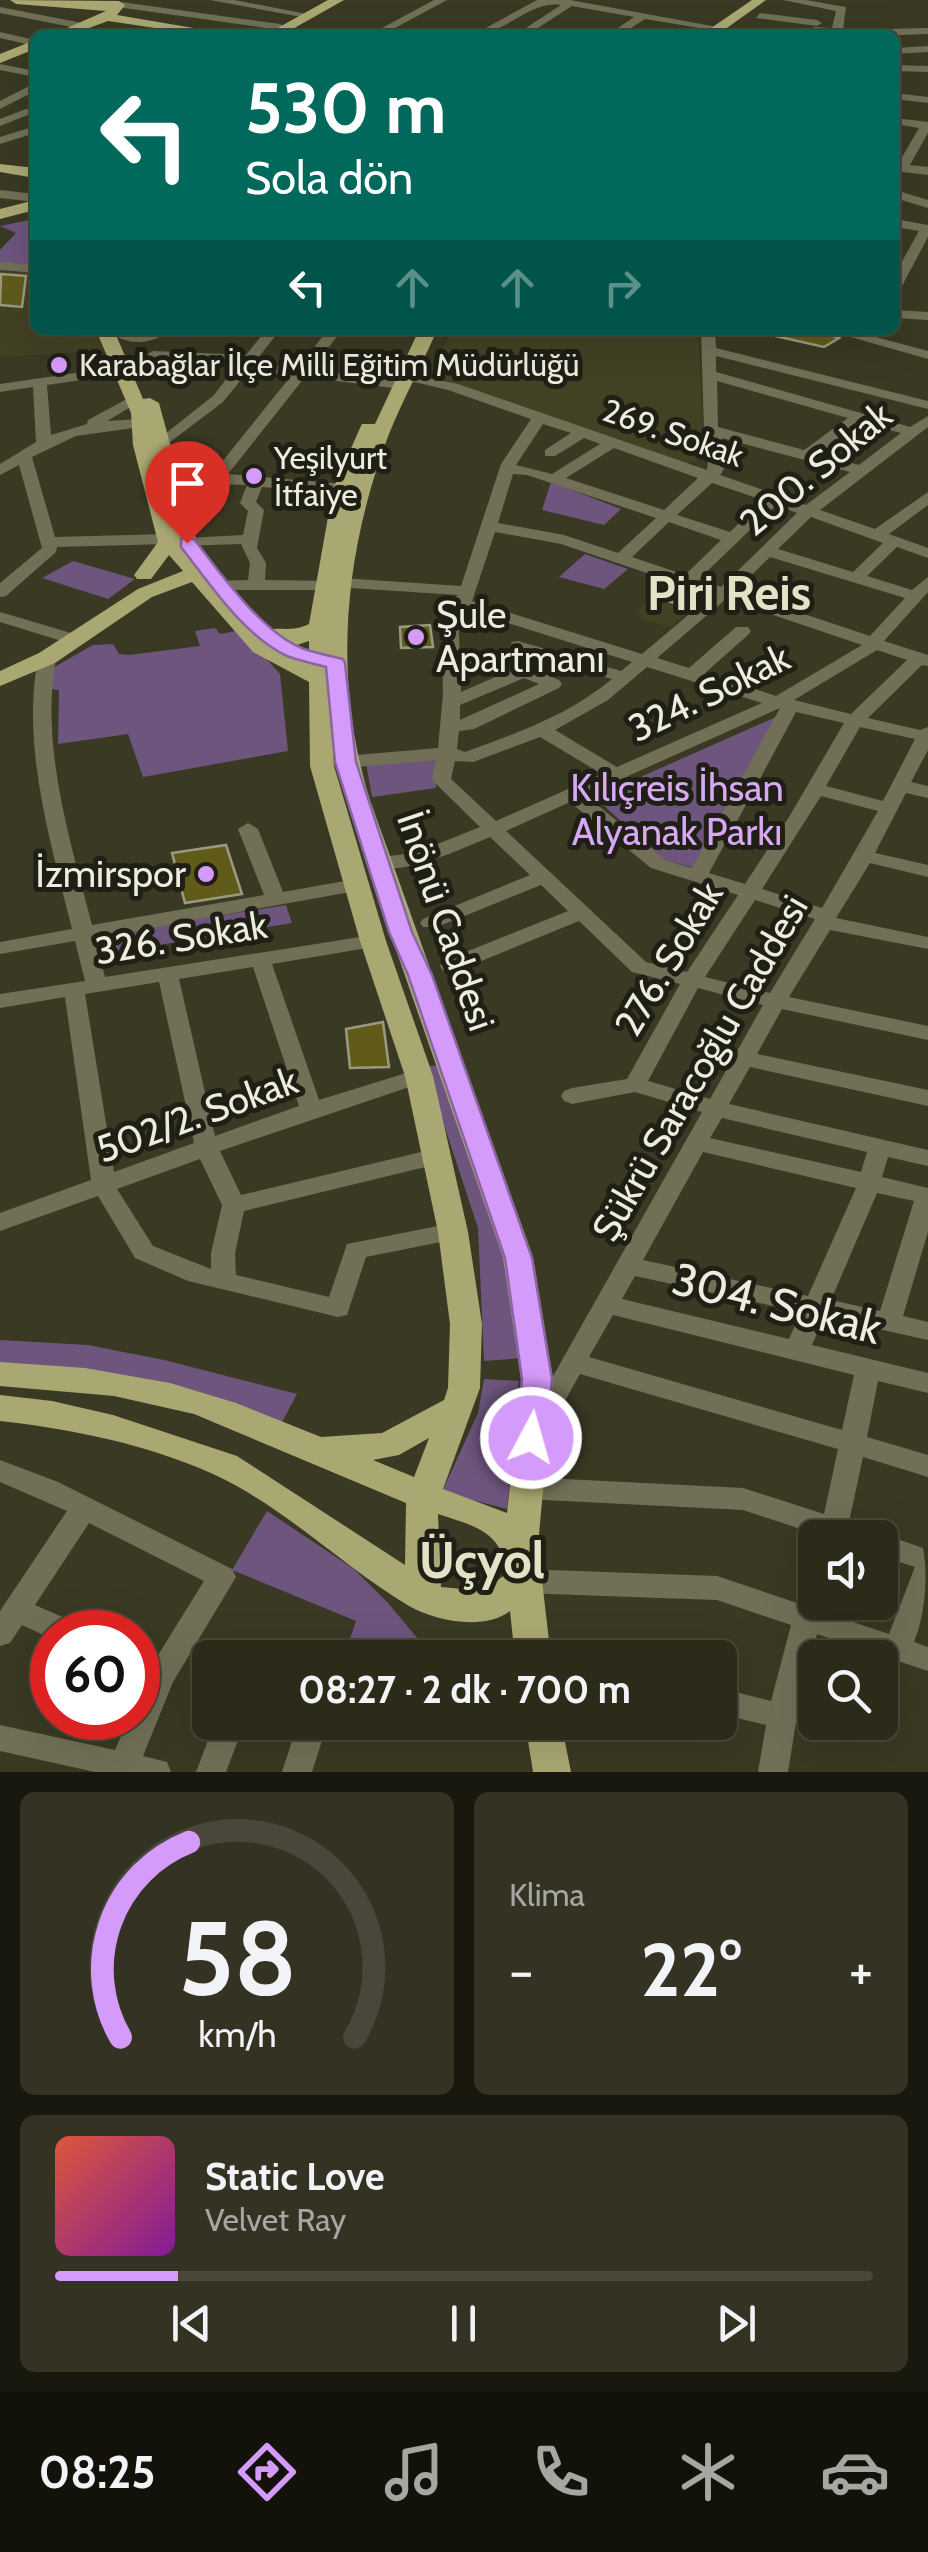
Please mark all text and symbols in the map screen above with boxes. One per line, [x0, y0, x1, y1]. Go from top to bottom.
text: 530 m [245, 65, 446, 151]
icon: left [80, 70, 210, 200]
text: Sola dön [245, 151, 413, 205]
icon: left [280, 260, 335, 315]
icon: ahead [385, 260, 440, 315]
icon: ahead [490, 260, 545, 315]
icon: right [595, 260, 650, 315]
place label: Karabağlar İlçe Milli Eğitim Müdürlüğü [79, 345, 580, 384]
marker: Karabağlar İlçe Milli Eğitim Müdürlüğü [48, 354, 70, 376]
street label: 269. Sokak [598, 390, 749, 475]
street label: 200. Sokak [730, 392, 901, 546]
place label: Yeşilyurt İtfaiye [273, 438, 387, 514]
pin [145, 441, 230, 544]
icon: arrive [160, 456, 215, 511]
marker: Yeşilyurt İtfaiye [243, 465, 265, 487]
district label: Piri Reis [647, 564, 811, 622]
place label: Şule Apartmanı [436, 591, 605, 682]
marker: Şule Apartmanı [405, 626, 427, 648]
street label: 324. Sokak [621, 633, 797, 752]
park label: Kılıçreis İhsan Alyanak Parkı [570, 764, 784, 855]
street label: İnönü Caddesi [387, 805, 506, 1037]
place label: İzmirspor [35, 850, 186, 897]
marker: İzmirspor [195, 863, 217, 885]
street label: 276. Sokak [604, 873, 733, 1044]
street label: Şükrü Saracoğlu Caddesi [581, 887, 818, 1249]
street label: 326. Sokak [91, 901, 270, 974]
street label: 502/2. Sokak [90, 1056, 304, 1173]
street label: 304. Sokak [667, 1251, 888, 1355]
position arrow [479, 1386, 583, 1490]
map controls [798, 1520, 898, 1740]
button: sound [798, 1520, 898, 1620]
district label: Üçyol [419, 1530, 545, 1591]
speed limit sign: 60 [30, 1610, 160, 1740]
button: search [798, 1640, 898, 1740]
text: 08:27 · 2 dk · 700 m [298, 1666, 631, 1713]
text: Klima [509, 1875, 585, 1914]
text: 58 [178, 1895, 296, 2021]
text: 22° [640, 1924, 742, 2015]
text: − [509, 1937, 533, 2004]
text: + [849, 1937, 873, 2004]
text: km/h [198, 2013, 276, 2056]
text: Static Love [205, 2153, 384, 2200]
text: Velvet Ray [205, 2200, 346, 2239]
icon: previous [164, 2296, 219, 2351]
icon: pause [436, 2296, 491, 2351]
icon: next [709, 2296, 764, 2351]
icon: directions [232, 2437, 302, 2507]
icon: music [379, 2437, 449, 2507]
icon: phone [526, 2437, 596, 2507]
icon: climate [673, 2437, 743, 2507]
icon: car [820, 2437, 890, 2507]
text: 08:25 [38, 2445, 155, 2499]

